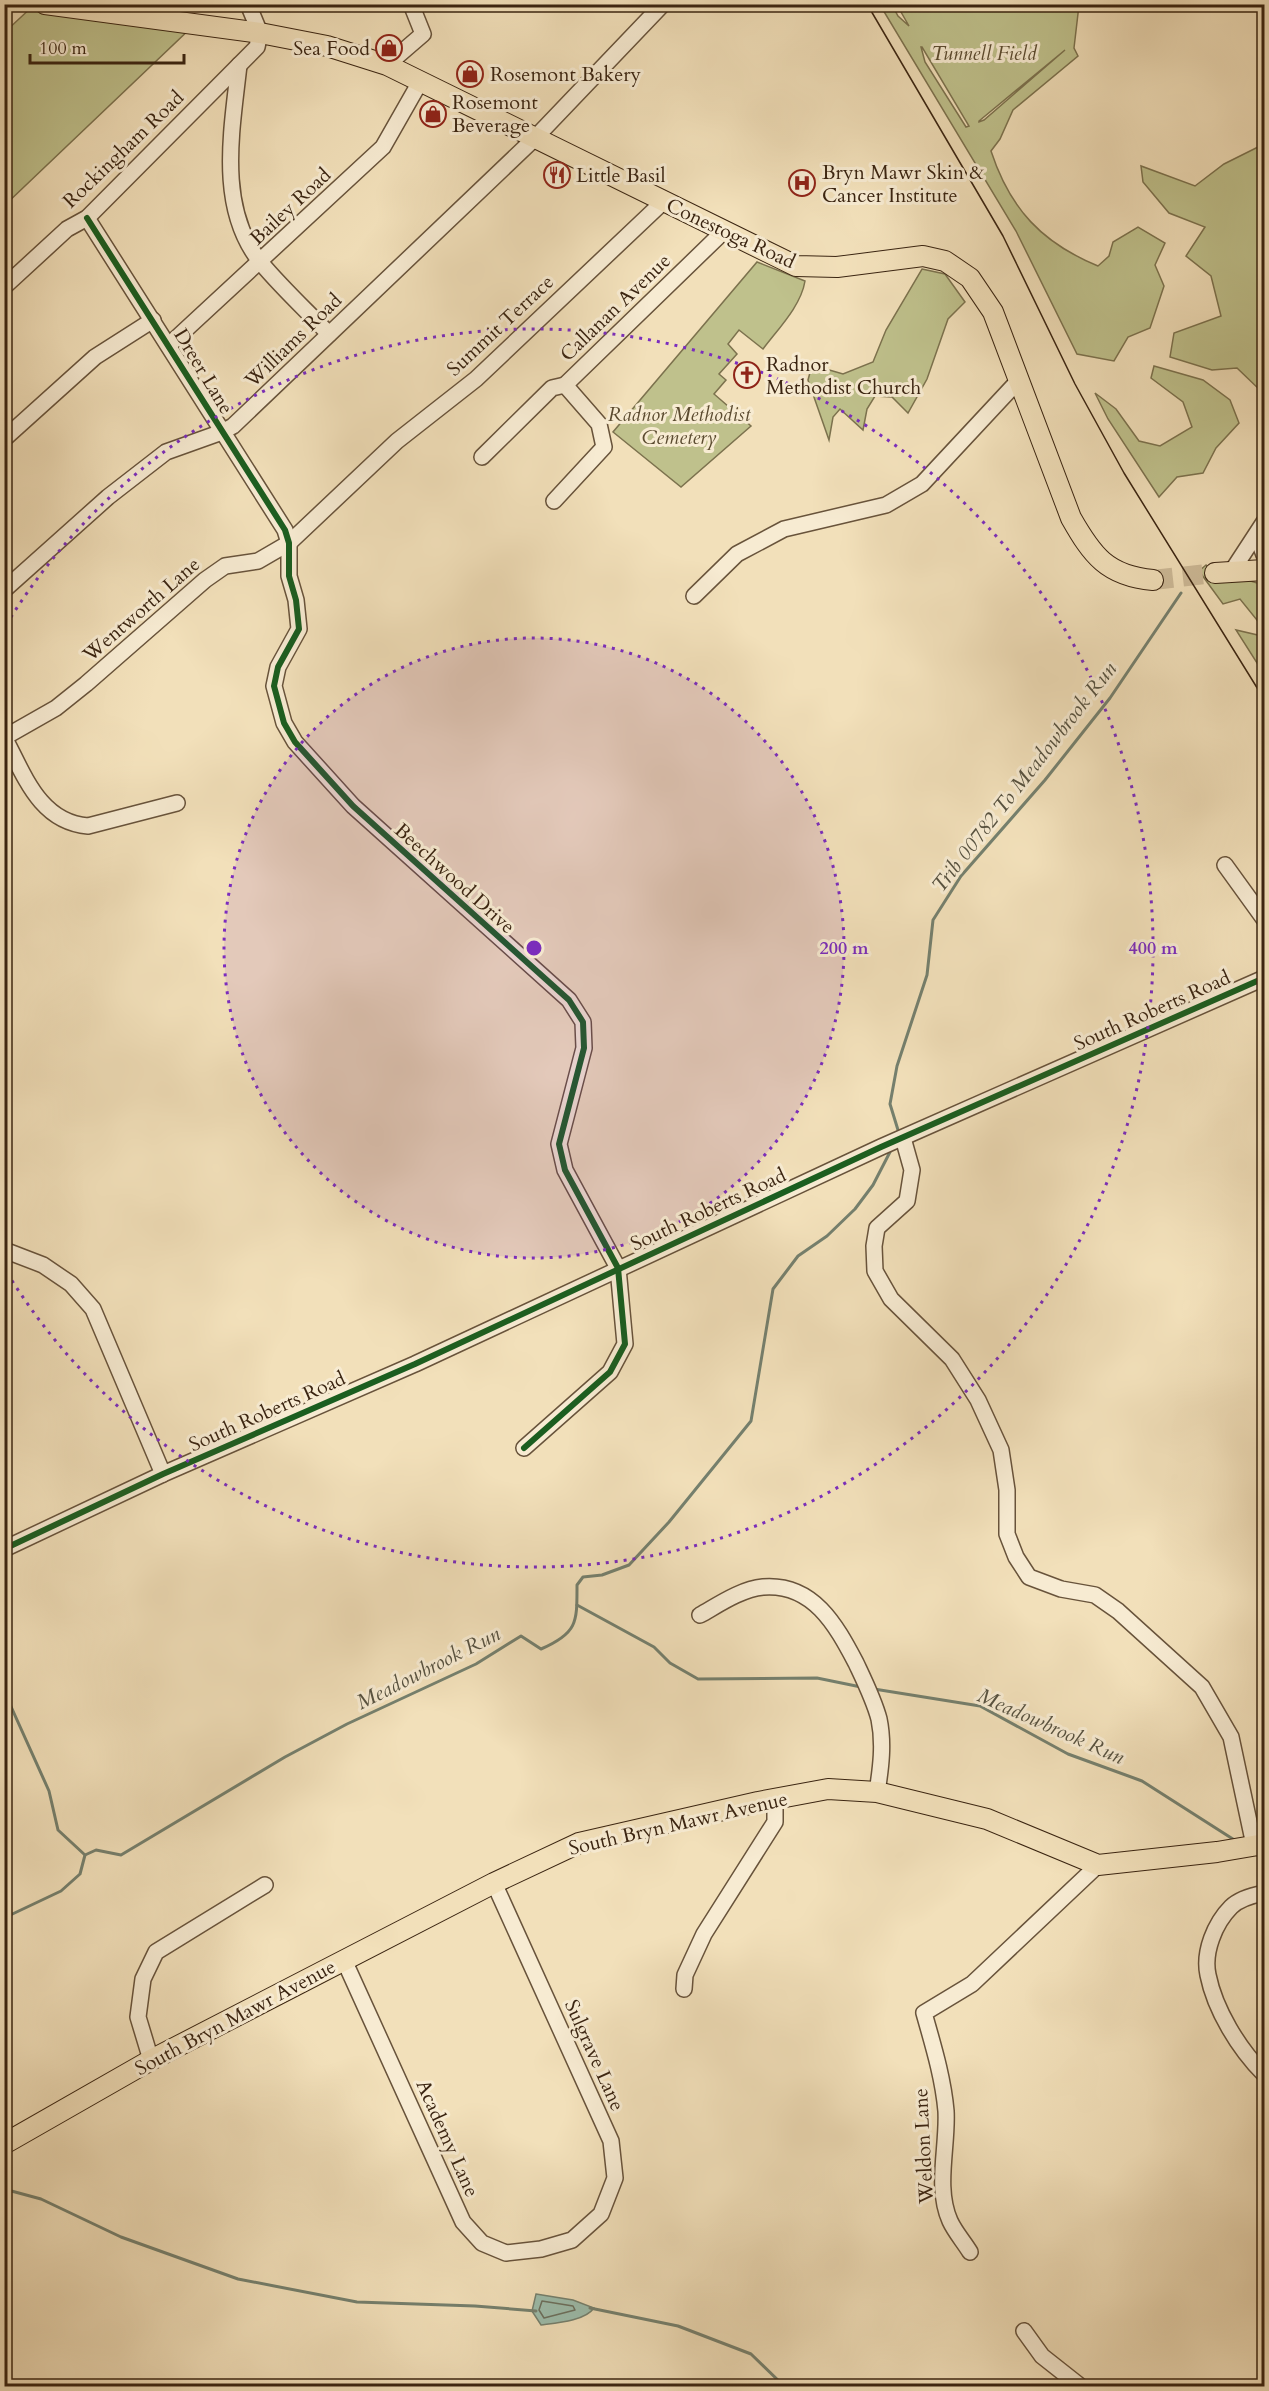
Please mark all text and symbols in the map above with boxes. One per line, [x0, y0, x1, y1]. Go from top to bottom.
scale bar [30, 27, 184, 65]
shop icon: Sea Food [374, 33, 404, 63]
place label: Sea Food [293, 35, 370, 62]
text: 100 m [39, 36, 87, 61]
park label: Tunnell Field [931, 40, 1038, 67]
shop icon: Rosemont Bakery [455, 59, 485, 89]
place label: Rosemont Bakery [490, 61, 642, 88]
street label: Rockingham Road [57, 84, 190, 214]
place label: Rosemont Beverage [452, 89, 539, 139]
shop icon: Rosemont Beverage [418, 99, 448, 129]
place label: Bryn Mawr Skin & Cancer Institute [822, 159, 984, 209]
restaurant icon: Little Basil [542, 160, 572, 190]
street label: Bailey Road [244, 161, 337, 251]
place label: Little Basil [576, 162, 666, 189]
hospital icon: Bryn Mawr Skin & Cancer Institute [787, 168, 817, 198]
street label: Conestoga Road [662, 192, 800, 275]
street label: Callanan Avenue [554, 248, 677, 367]
street label: Summit Terrace [441, 269, 560, 382]
street label: Williams Road [238, 287, 348, 394]
street label: Dreer Lane [167, 323, 240, 419]
place label: Radnor Methodist Church [766, 351, 921, 401]
church icon: Radnor Methodist Church [732, 360, 762, 390]
park label: Radnor Methodist Cemetery [608, 401, 752, 451]
street label: Wentworth Lane [76, 551, 206, 668]
water label: Trib 00782 To Meadowbrook Run [925, 655, 1124, 899]
street label: Beechwood Drive [388, 817, 521, 940]
text: 200 m [819, 936, 869, 961]
text: 400 m [1128, 936, 1178, 961]
centre of rings [524, 938, 544, 958]
street label: South Roberts Road [1070, 964, 1235, 1057]
street label: South Roberts Road [626, 1161, 791, 1257]
street label: South Roberts Road [185, 1365, 350, 1458]
water label: Meadowbrook Run [351, 1619, 506, 1717]
water label: Meadowbrook Run [973, 1681, 1130, 1772]
street label: South Bryn Mawr Avenue [566, 1785, 790, 1862]
street label: South Bryn Mawr Avenue [130, 1953, 340, 2082]
street label: Sulgrave Lane [558, 1995, 631, 2115]
street label: Academy Lane [410, 2075, 485, 2201]
street label: Weldon Lane [907, 2088, 940, 2205]

